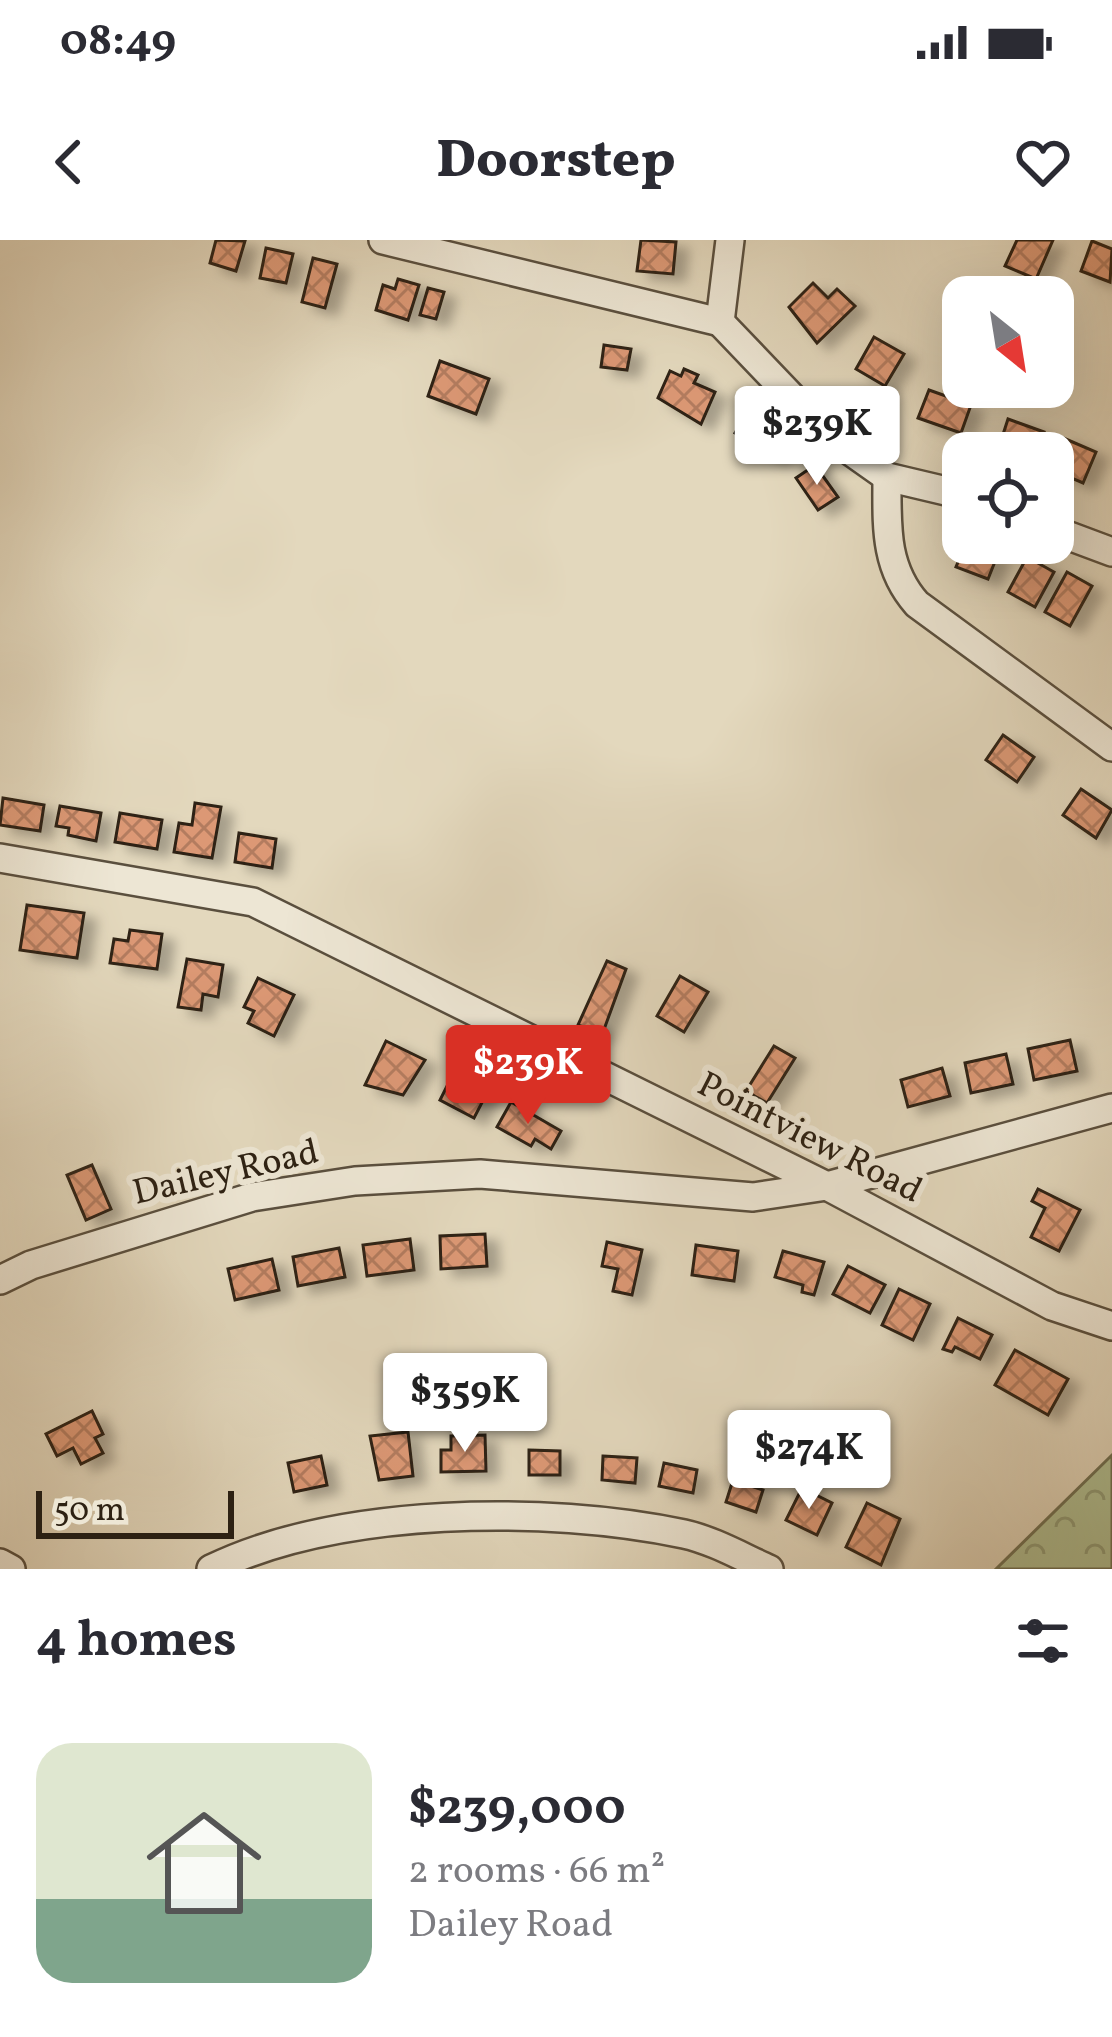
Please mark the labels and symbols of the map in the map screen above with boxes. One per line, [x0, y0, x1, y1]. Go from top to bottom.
north arrow [942, 276, 1074, 408]
pin: $239K [733, 386, 901, 488]
pin: $239K [444, 1025, 612, 1127]
street label: Pointview Road [688, 1061, 930, 1217]
street label: Dailey Road [128, 1128, 324, 1220]
pin: $359K [381, 1353, 549, 1455]
pin: $274K [725, 1410, 893, 1512]
scale bar [36, 1485, 234, 1538]

